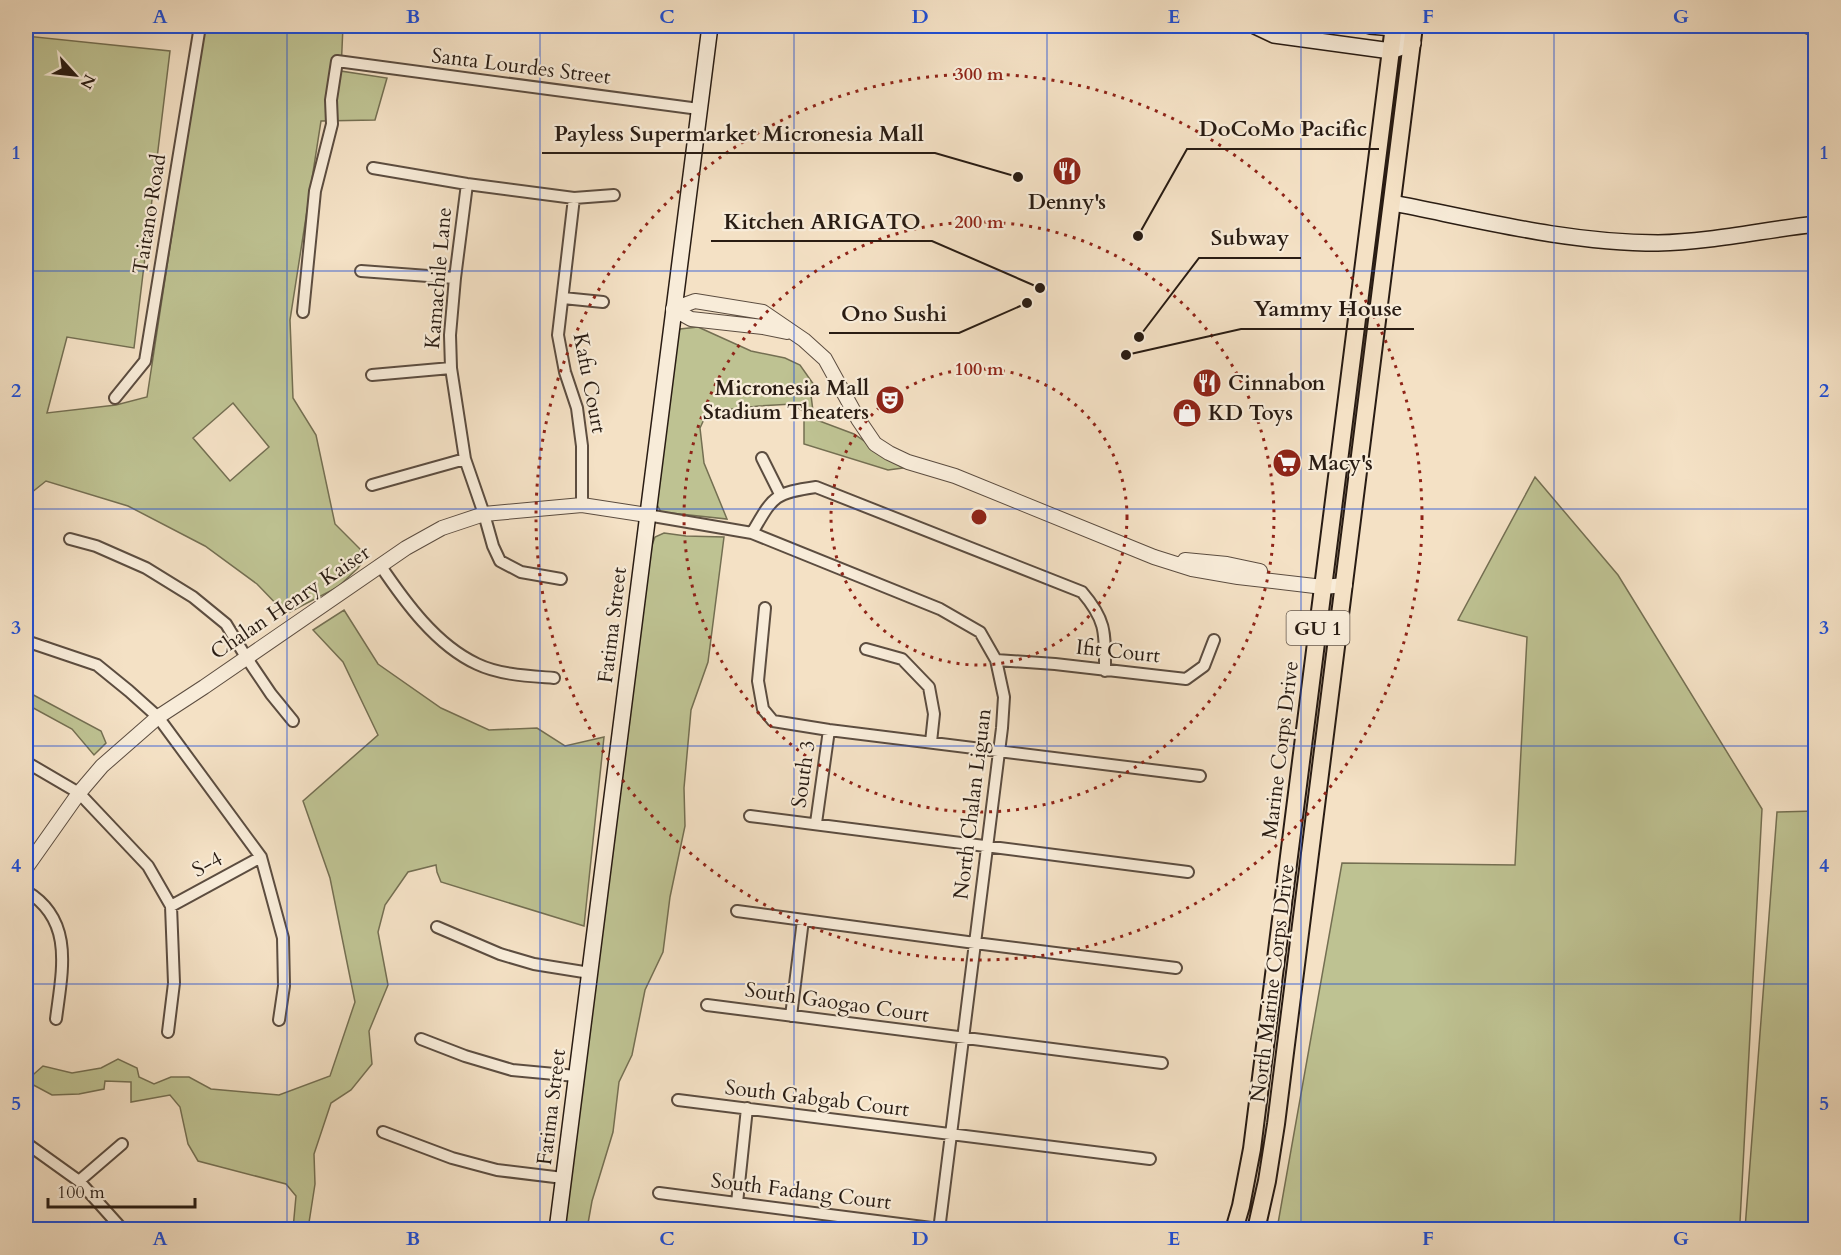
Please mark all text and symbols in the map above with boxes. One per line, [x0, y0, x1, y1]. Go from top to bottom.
text: A [152, 3, 168, 30]
text: B [406, 3, 420, 30]
text: C [659, 3, 675, 30]
text: D [911, 3, 929, 30]
text: E [1168, 3, 1180, 30]
text: F [1422, 3, 1434, 30]
text: G [1673, 3, 1689, 30]
street label: Santa Lourdes Street [430, 41, 612, 92]
north arrow [45, 45, 105, 105]
text: 300 m [954, 62, 1004, 87]
text: N [74, 70, 100, 93]
callout: DoCoMo Pacific [1187, 109, 1379, 149]
callout: Payless Supermarket Micronesia Mall [542, 113, 935, 153]
text: DoCoMo Pacific [1199, 114, 1367, 144]
text: Payless Supermarket Micronesia Mall [554, 119, 925, 149]
text: 1 [11, 139, 21, 166]
text: 1 [1819, 139, 1829, 166]
street label: Taitano Road [126, 152, 173, 276]
restaurant icon: Denny's [1051, 155, 1083, 187]
place label: Denny's [1028, 188, 1106, 217]
callout: Kitchen ARIGATO [711, 201, 932, 241]
street label: Kamachile Lane [418, 206, 459, 350]
text: Kitchen ARIGATO [723, 207, 921, 237]
text: 200 m [954, 210, 1004, 235]
callout: Subway [1199, 218, 1301, 258]
text: Subway [1211, 223, 1290, 253]
callout: Yammy House [1241, 289, 1414, 329]
callout: Ono Sushi [829, 293, 959, 333]
text: Yammy House [1254, 294, 1403, 324]
text: Ono Sushi [841, 299, 947, 329]
street label: Kafu Court [566, 331, 613, 436]
text: 100 m [954, 357, 1004, 382]
restaurant icon: Cinnabon [1191, 367, 1223, 399]
place label: Cinnabon [1228, 369, 1326, 398]
place label: Micronesia Mall Stadium Theaters [703, 374, 869, 427]
text: 2 [11, 377, 21, 404]
text: 2 [1819, 377, 1829, 404]
theatre icon: Micronesia Mall Stadium Theaters [874, 384, 906, 416]
shop icon: KD Toys [1171, 397, 1203, 429]
place label: KD Toys [1208, 399, 1293, 428]
supermarket icon: Macy's [1271, 447, 1303, 479]
place label: Macy's [1308, 449, 1373, 478]
centre of rings [969, 507, 989, 527]
street label: Chalan Henry Kaiser [205, 538, 376, 667]
street label: Fatima Street [591, 565, 634, 685]
road number: GU 1 [1286, 611, 1350, 645]
text: 3 [11, 614, 21, 641]
text: 3 [1819, 614, 1829, 641]
street label: Ifit Court [1074, 633, 1162, 670]
street label: Marine Corps Drive [1255, 659, 1306, 841]
street label: North Chalan Liguan [946, 707, 999, 901]
street label: South 3 [784, 738, 823, 810]
street label: S-4 [187, 844, 228, 885]
text: 4 [11, 852, 21, 879]
text: 4 [1819, 852, 1829, 879]
street label: North Marine Corps Drive [1243, 862, 1302, 1104]
street label: South Gaogao Court [743, 975, 931, 1030]
street label: Fatima Street [530, 1047, 573, 1167]
street label: South Gabgab Court [723, 1073, 911, 1124]
text: 5 [11, 1090, 21, 1117]
text: 5 [1819, 1090, 1829, 1117]
street label: South Fadang Court [709, 1166, 893, 1217]
scale bar [48, 1171, 195, 1209]
text: 100 m [57, 1180, 105, 1205]
text: A [152, 1225, 168, 1252]
text: B [406, 1225, 420, 1252]
text: C [659, 1225, 675, 1252]
text: D [911, 1225, 929, 1252]
text: E [1168, 1225, 1180, 1252]
text: F [1422, 1225, 1434, 1252]
text: G [1673, 1225, 1689, 1252]

